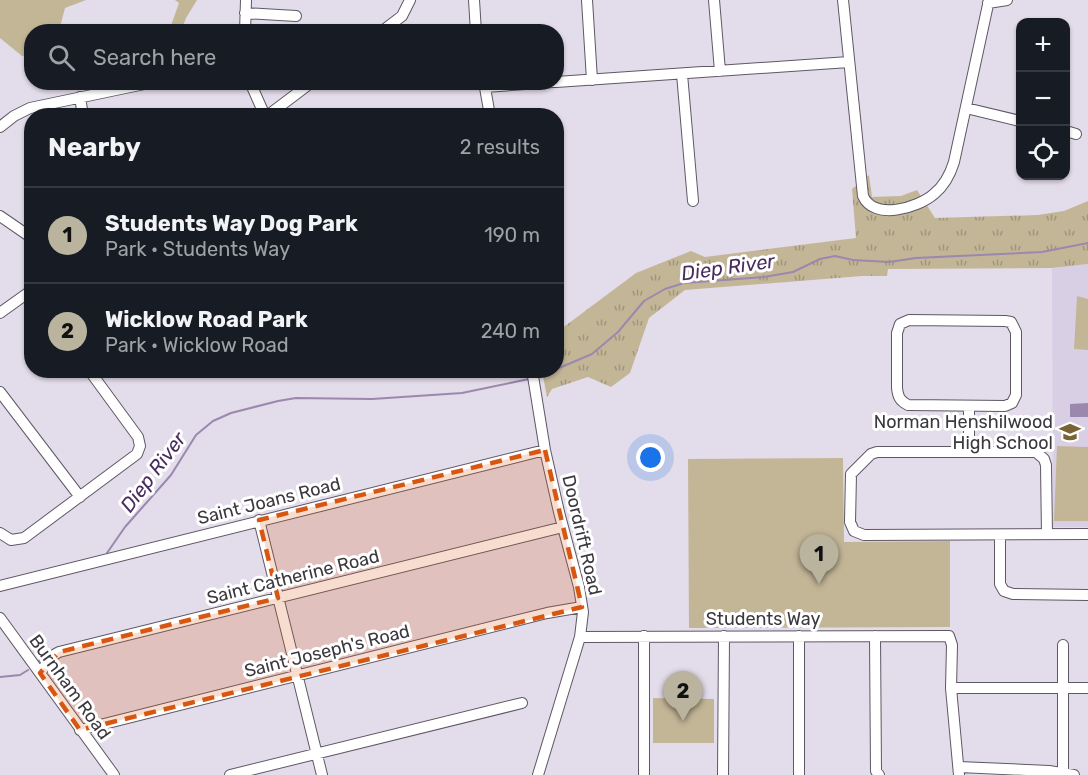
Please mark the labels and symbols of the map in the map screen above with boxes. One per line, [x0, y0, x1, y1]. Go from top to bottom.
water label: Diep River [680, 248, 778, 285]
place label: Norman Henshilwood High School [874, 411, 1053, 454]
school or university icon: Norman Henshilwood High School [1058, 420, 1082, 444]
water label: Diep River [115, 426, 192, 517]
your location [636, 443, 665, 472]
street label: Saint Joans Road [195, 473, 343, 529]
street label: Doordrift Road [557, 473, 607, 597]
pin: 1 [800, 534, 838, 584]
street label: Saint Catherine Road [205, 545, 381, 609]
street label: Students Way [706, 608, 820, 630]
street label: Saint Joseph's Road [242, 620, 412, 682]
street label: Burnham Road [24, 630, 116, 744]
pin: 2 [664, 672, 702, 721]

